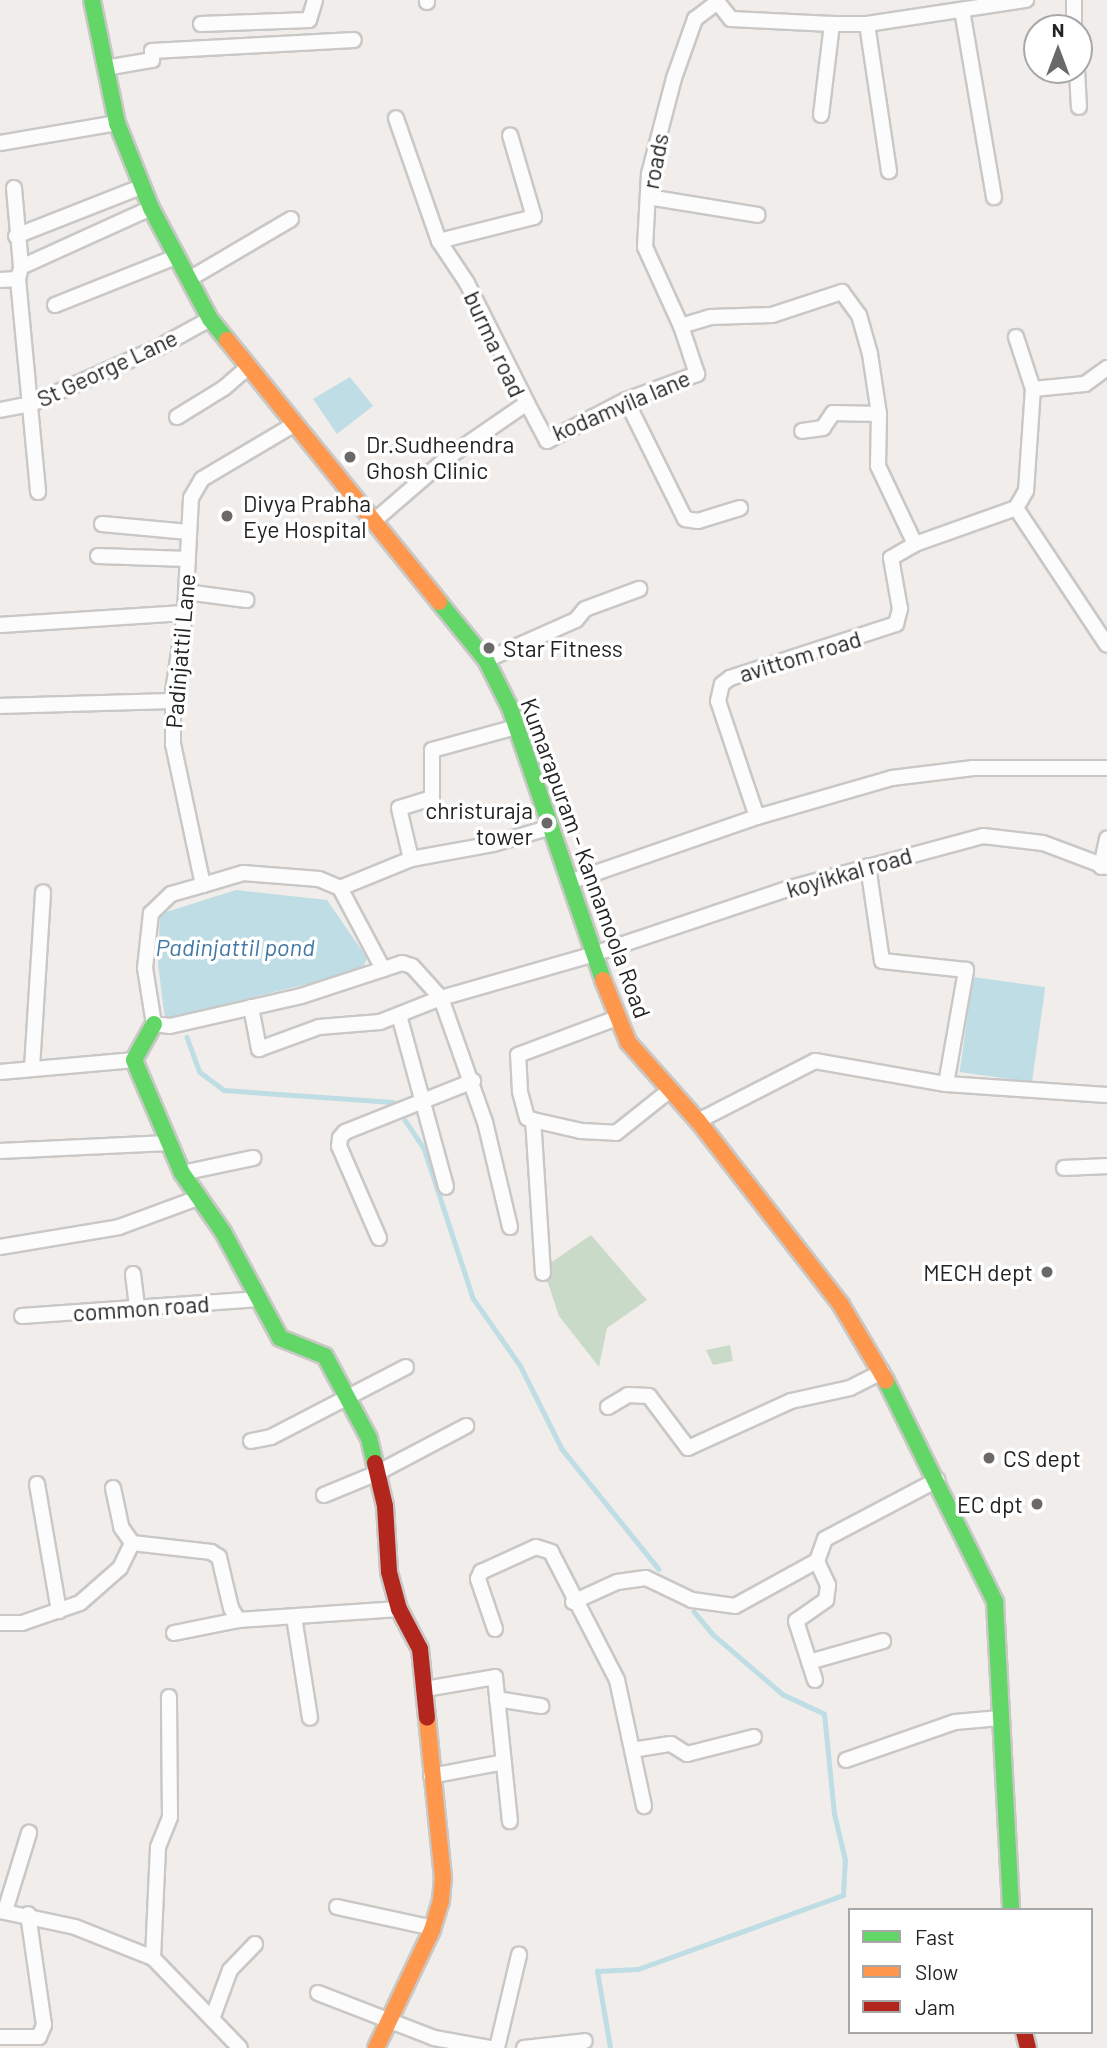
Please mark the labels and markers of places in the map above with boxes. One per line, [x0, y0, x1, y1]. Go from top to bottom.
place label: Dr.Sudheendra Ghosh Clinic [366, 430, 514, 484]
marker: Dr.Sudheendra Ghosh Clinic [340, 447, 360, 467]
place label: Divya Prabha Eye Hospital [243, 489, 371, 543]
marker: Divya Prabha Eye Hospital [217, 506, 237, 526]
place label: Star Fitness [503, 634, 623, 662]
marker: Star Fitness [481, 640, 497, 656]
place label: christuraja tower [425, 796, 533, 850]
marker: christuraja tower [539, 815, 555, 831]
place label: MECH dept [923, 1258, 1033, 1286]
marker: MECH dept [1039, 1264, 1055, 1280]
place label: CS dept [1003, 1444, 1081, 1472]
marker: CS dept [981, 1450, 997, 1466]
place label: EC dpt [957, 1490, 1023, 1518]
marker: EC dpt [1029, 1496, 1045, 1512]

